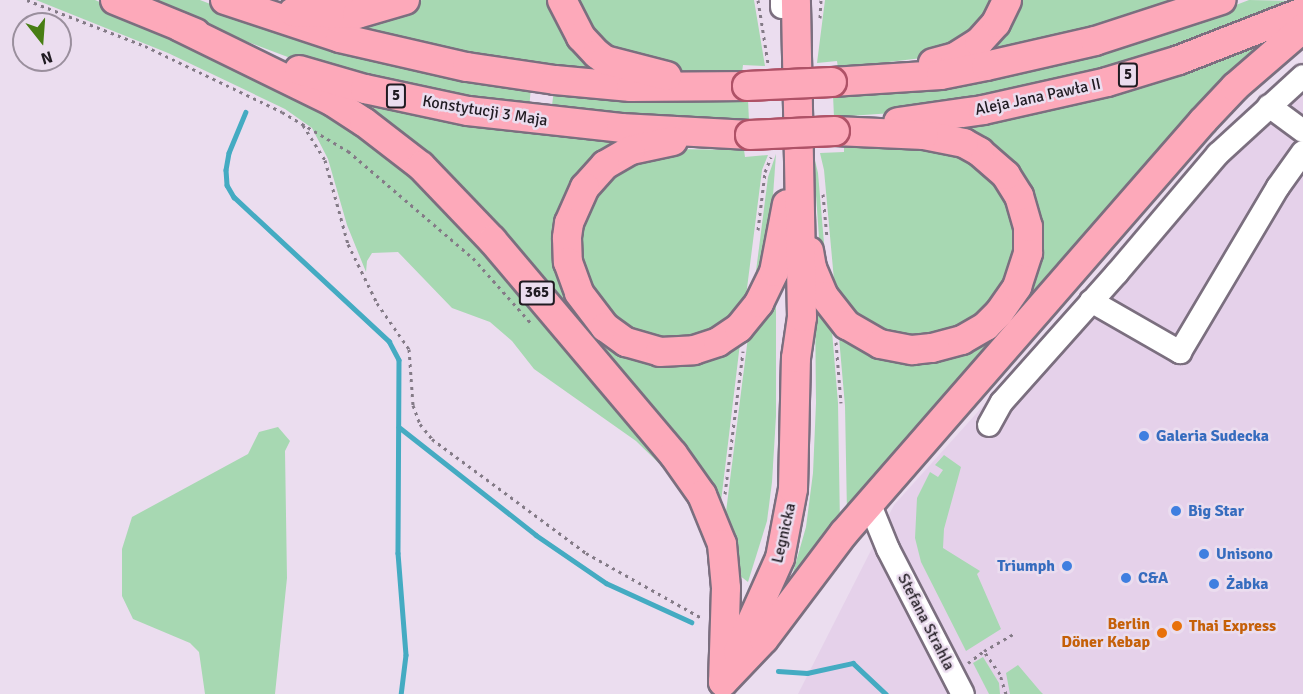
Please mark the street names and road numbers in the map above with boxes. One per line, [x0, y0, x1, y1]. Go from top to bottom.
road number: 5 [1118, 63, 1138, 87]
street label: Aleja Jana Pawła II [973, 74, 1103, 120]
road number: 5 [386, 84, 406, 108]
street label: Konstytucji 3 Maja [421, 92, 549, 130]
road number: 365 [518, 281, 556, 305]
street label: Legnicka [768, 501, 800, 565]
street label: Stefana Strahla [893, 570, 959, 674]

